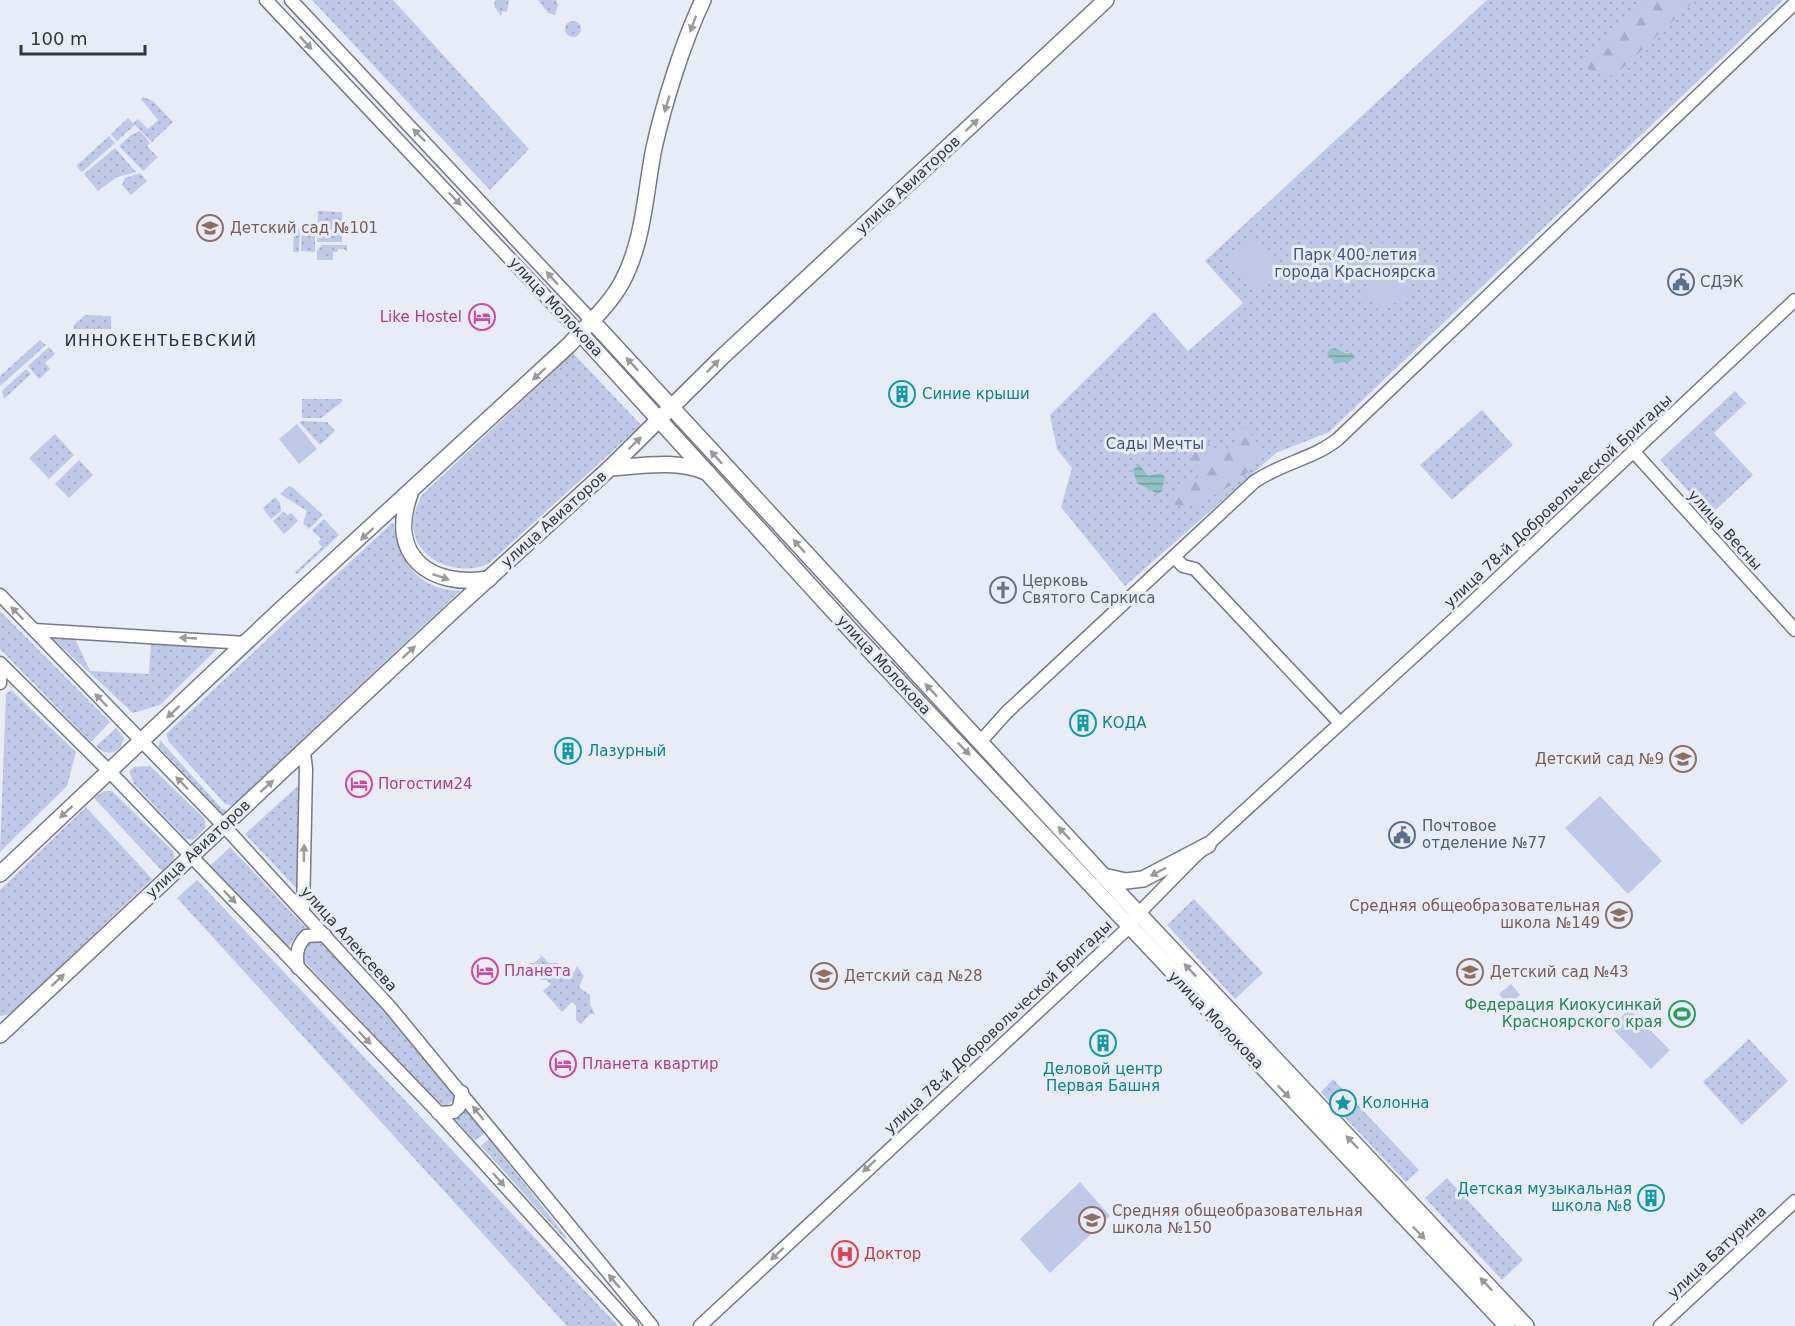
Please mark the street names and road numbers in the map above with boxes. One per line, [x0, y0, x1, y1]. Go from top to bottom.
street label: улица Авиаторов [852, 132, 964, 238]
street label: улица Молокова [505, 253, 607, 361]
street label: улица 78-й Добровольческой Бригады [1440, 391, 1676, 611]
street label: улица Авиаторов [497, 467, 611, 571]
street label: улица Весны [1684, 486, 1766, 574]
street label: улица Молокова [833, 611, 935, 719]
street label: улица Авиаторов [142, 796, 254, 902]
street label: улица Алексеева [297, 883, 401, 995]
street label: улица 78-й Добровольческой Бригады [880, 917, 1116, 1137]
street label: улица Молокова [1165, 967, 1267, 1073]
street label: улица Батурина [1664, 1202, 1770, 1302]

